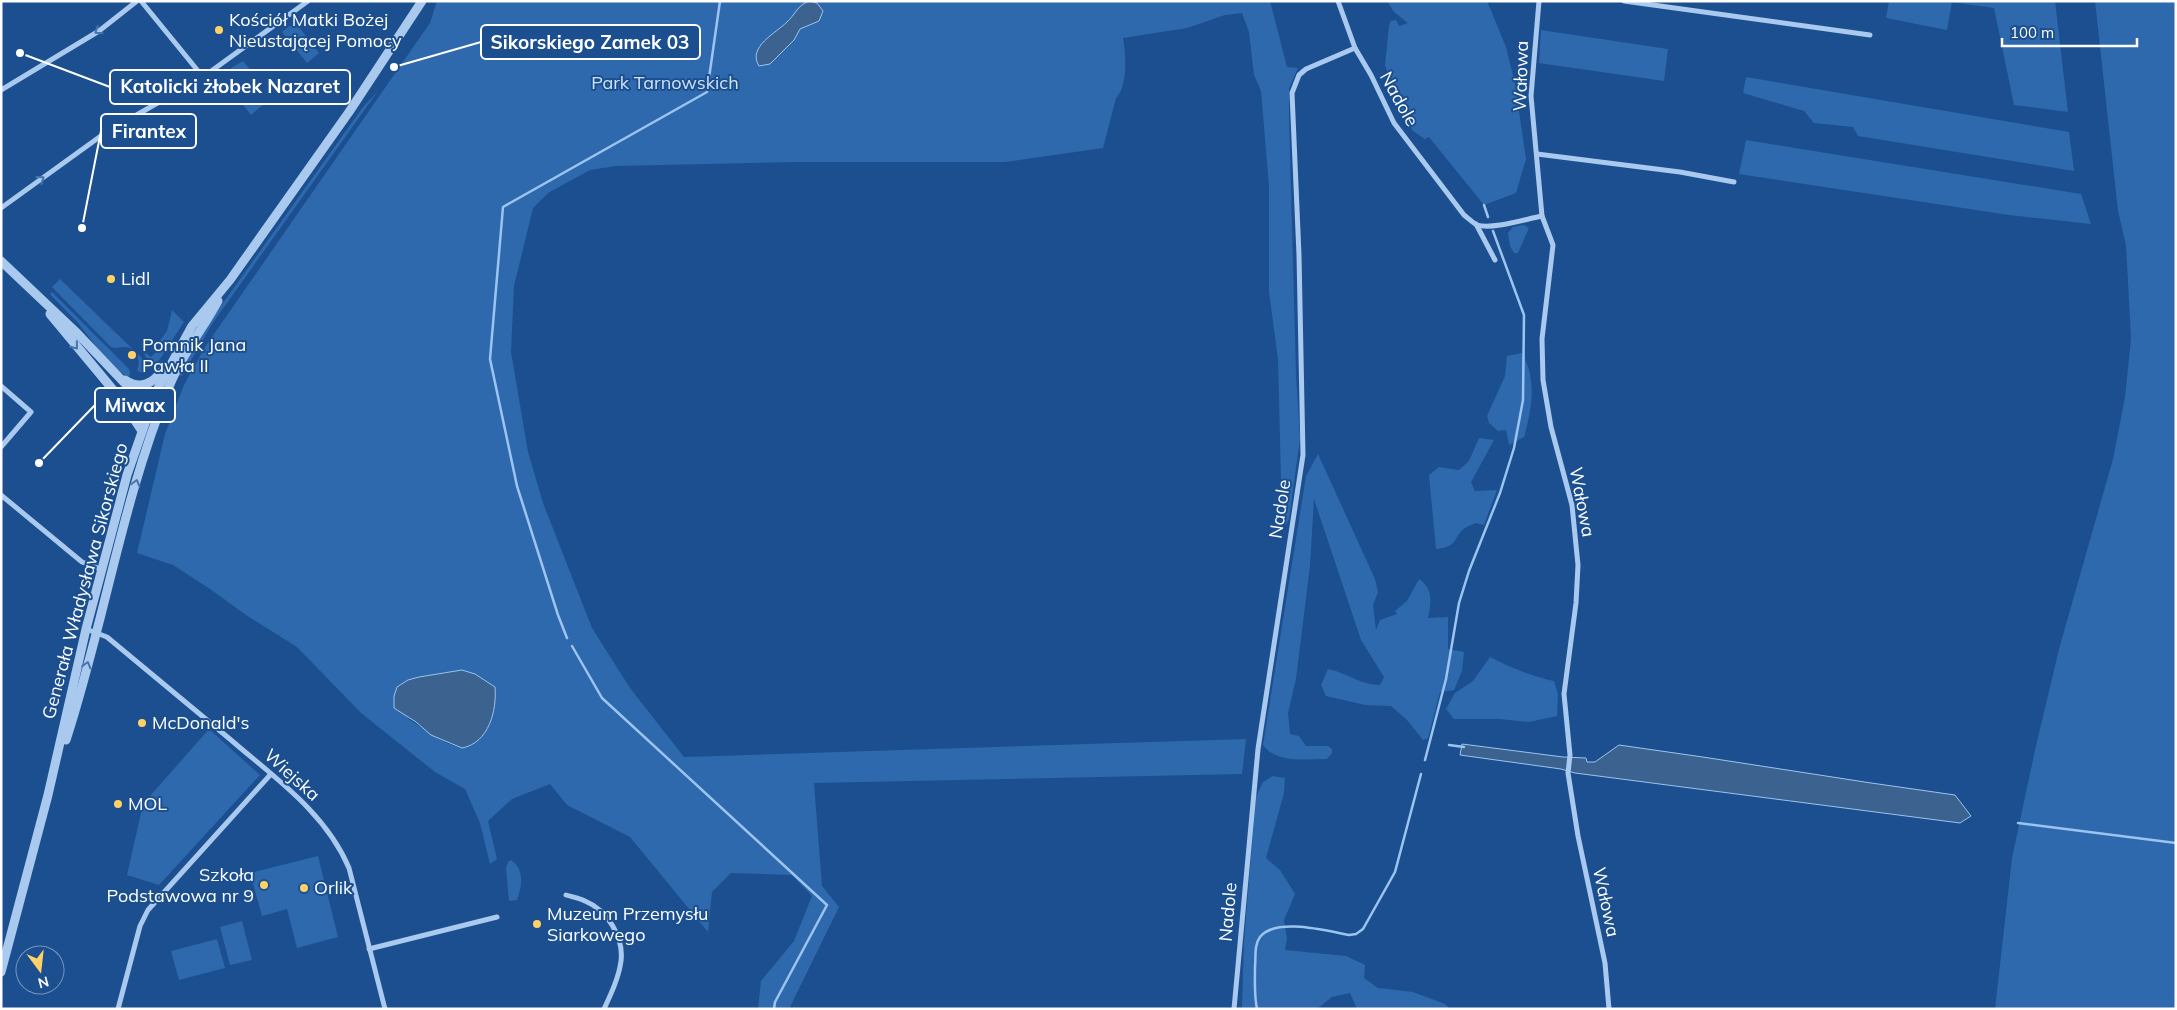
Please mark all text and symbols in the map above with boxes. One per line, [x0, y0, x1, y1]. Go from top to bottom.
place label: Kościół Matki Bożej Nieustającej Pomocy [229, 8, 402, 52]
scale bar [2002, 15, 2137, 47]
text: 100 m [2010, 23, 2054, 42]
marker: Kościół Matki Bożej Nieustającej Pomocy [213, 24, 225, 36]
one-way arrow [95, 25, 104, 35]
callout: Sikorskiego Zamek 03 [481, 25, 700, 59]
text: Sikorskiego Zamek 03 [491, 30, 689, 54]
street label: Wałowa [1508, 40, 1533, 112]
street label: Nadole [1375, 67, 1424, 130]
callout: Katolicki żłobek Nazaret [110, 70, 350, 104]
park label: Park Tarnowskich [591, 71, 739, 94]
text: Katolicki żłobek Nazaret [120, 74, 340, 98]
callout: Firantex [101, 114, 196, 148]
text: Firantex [112, 119, 187, 143]
one-way arrow [35, 176, 45, 185]
place label: Lidl [121, 267, 150, 290]
marker: Lidl [105, 273, 117, 285]
place label: Pomnik Jana Pawła II [142, 333, 246, 377]
one-way arrow [70, 341, 79, 350]
marker: Pomnik Jana Pawła II [126, 349, 138, 361]
callout: Miwax [95, 388, 175, 422]
text: Miwax [105, 393, 166, 417]
street label: Generała Władysława Sikorskiego [37, 440, 133, 722]
street label: Wałowa [1564, 465, 1601, 539]
one-way arrow [130, 478, 141, 487]
street label: Nadole [1264, 478, 1296, 540]
one-way arrow [82, 661, 92, 669]
place label: McDonald's [152, 711, 249, 734]
marker: McDonald's [136, 717, 148, 729]
street label: Wiejska [260, 744, 325, 806]
place label: MOL [128, 792, 167, 815]
marker: MOL [112, 798, 124, 810]
place label: Szkoła Podstawowa nr 9 [107, 863, 254, 907]
street label: Wałowa [1588, 865, 1625, 939]
place label: Orlik [314, 876, 353, 899]
marker: Szkoła Podstawowa nr 9 [258, 879, 270, 891]
street label: Nadole [1213, 881, 1242, 943]
marker: Orlik [298, 882, 310, 894]
place label: Muzeum Przemysłu Siarkowego [547, 902, 708, 946]
marker: Muzeum Przemysłu Siarkowego [531, 918, 543, 930]
north arrow [15, 945, 65, 995]
text: N [36, 972, 51, 993]

